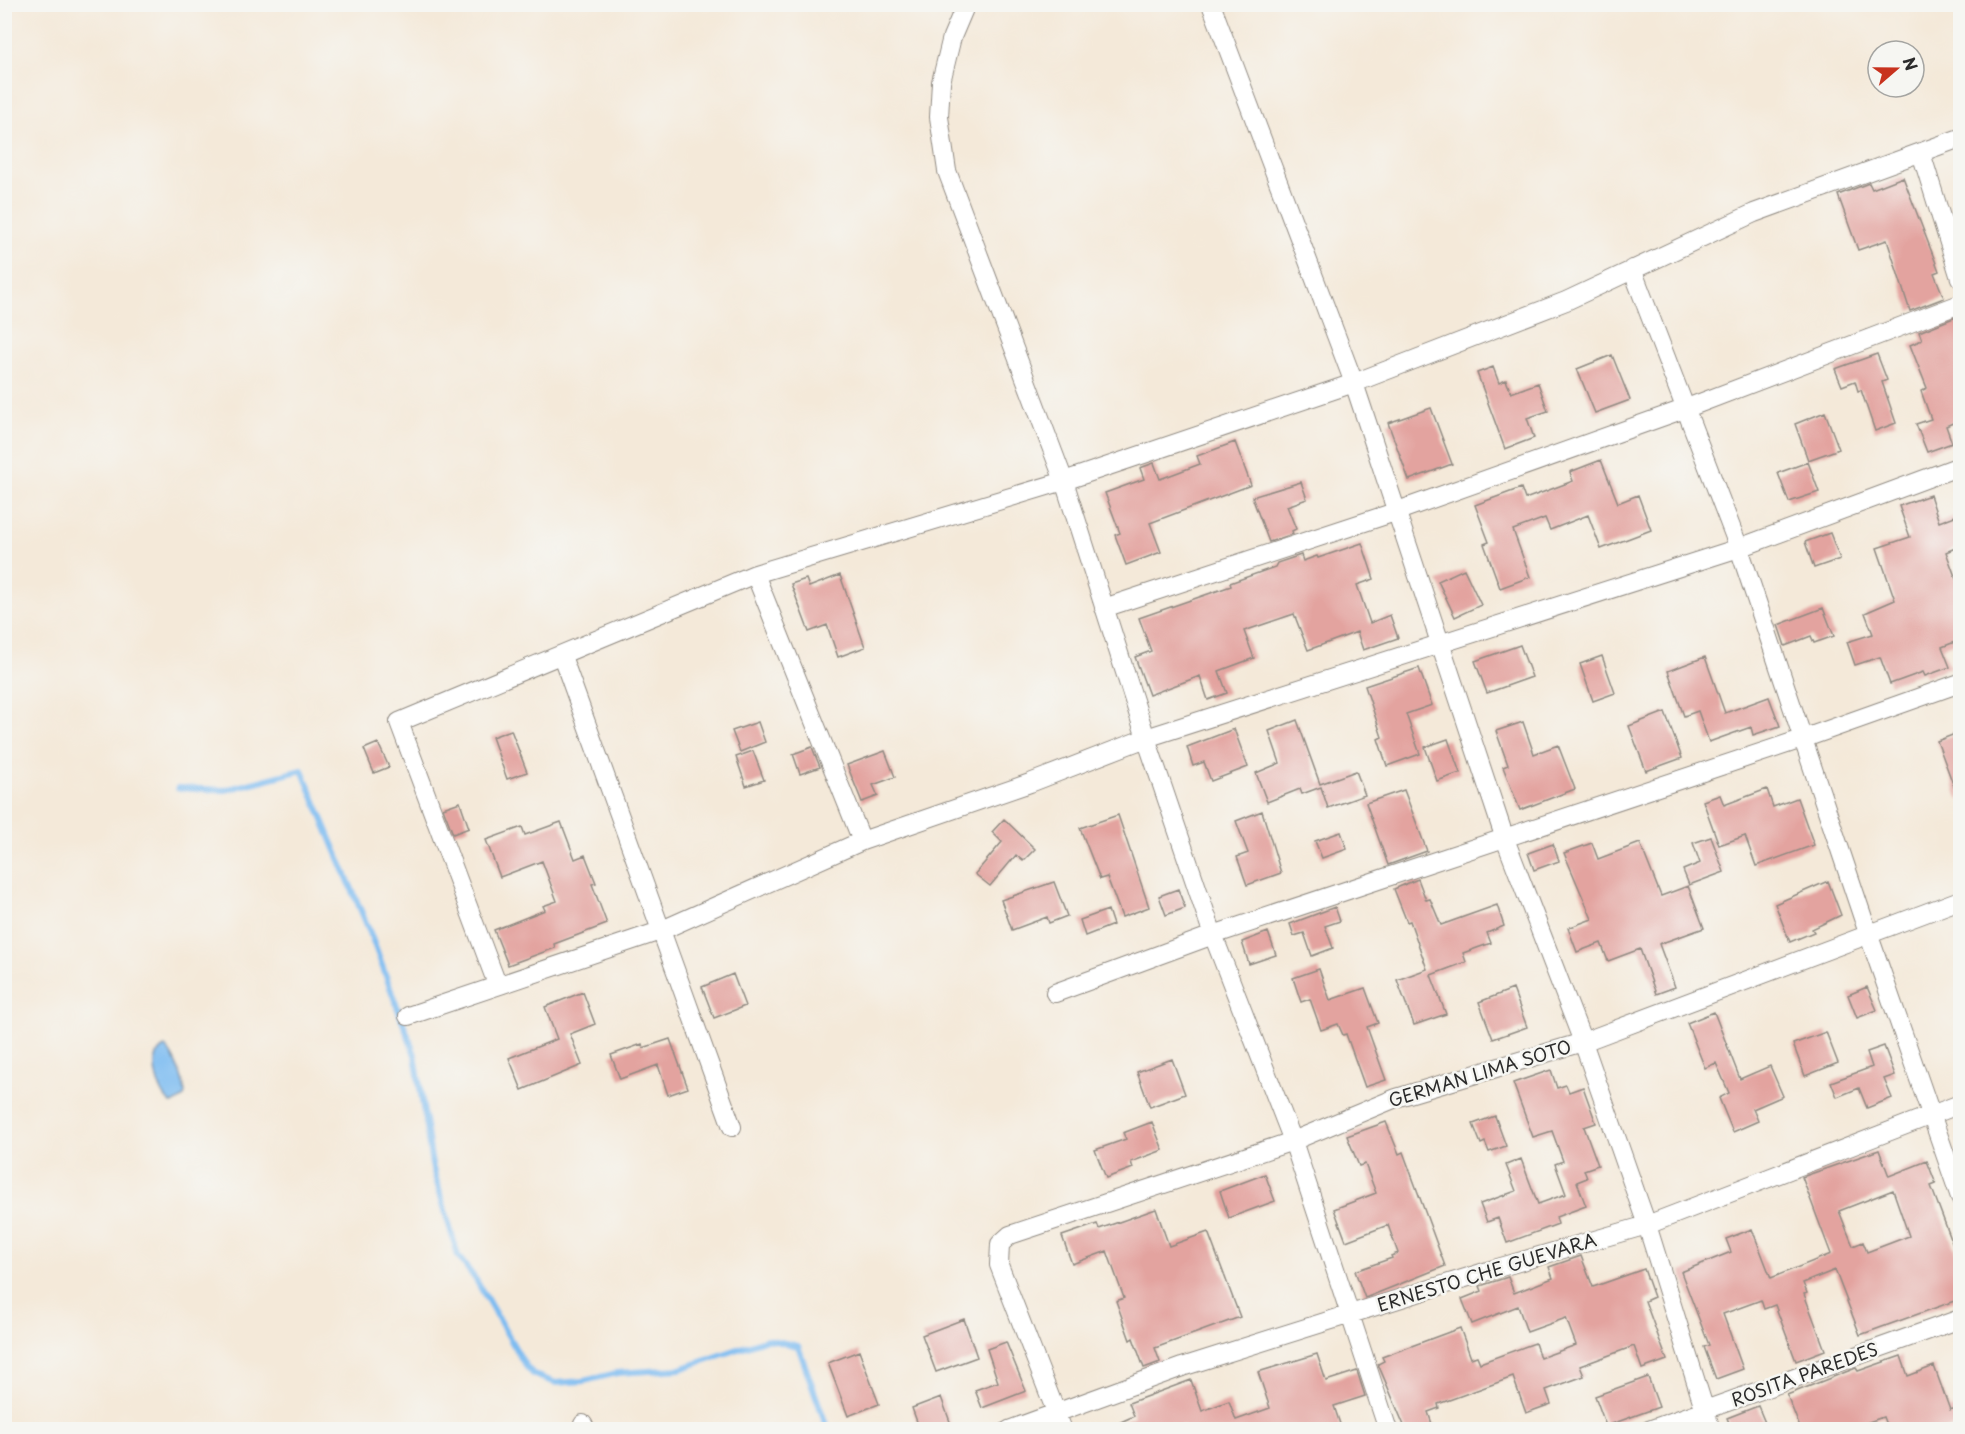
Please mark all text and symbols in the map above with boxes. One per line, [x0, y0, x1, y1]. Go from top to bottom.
north arrow [1866, 39, 1926, 99]
text: N [1898, 53, 1924, 74]
street label: GERMAN LIMA SOTO [1385, 1032, 1574, 1113]
street label: ERNESTO CHE GUEVARA [1374, 1225, 1600, 1318]
street label: ROSITA PAREDES [1727, 1334, 1882, 1413]

